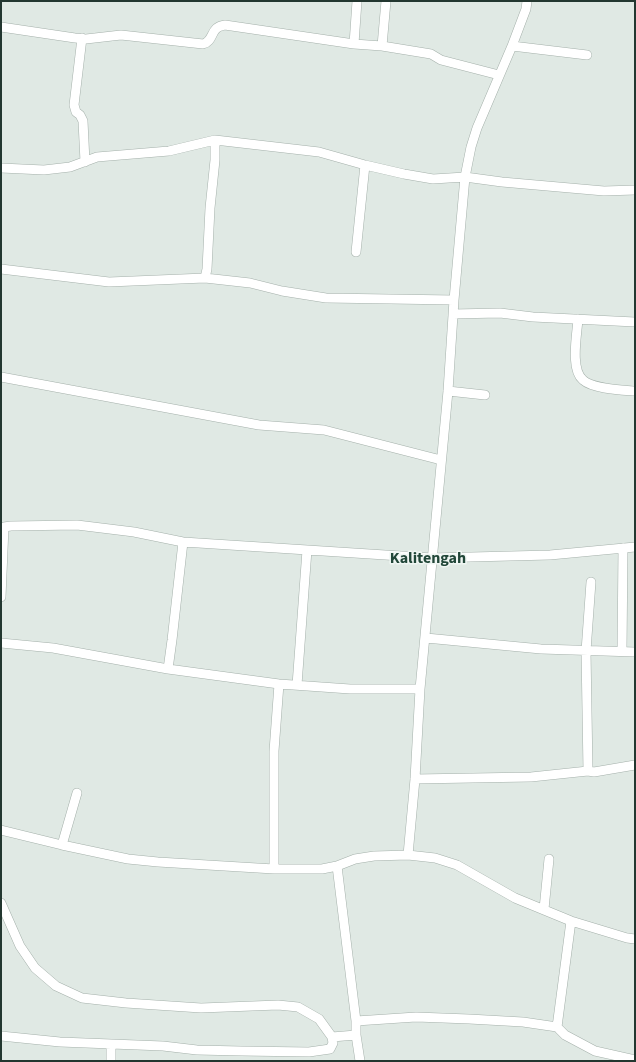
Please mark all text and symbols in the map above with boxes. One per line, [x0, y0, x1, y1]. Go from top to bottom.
district label: Kalitengah [390, 549, 466, 569]

